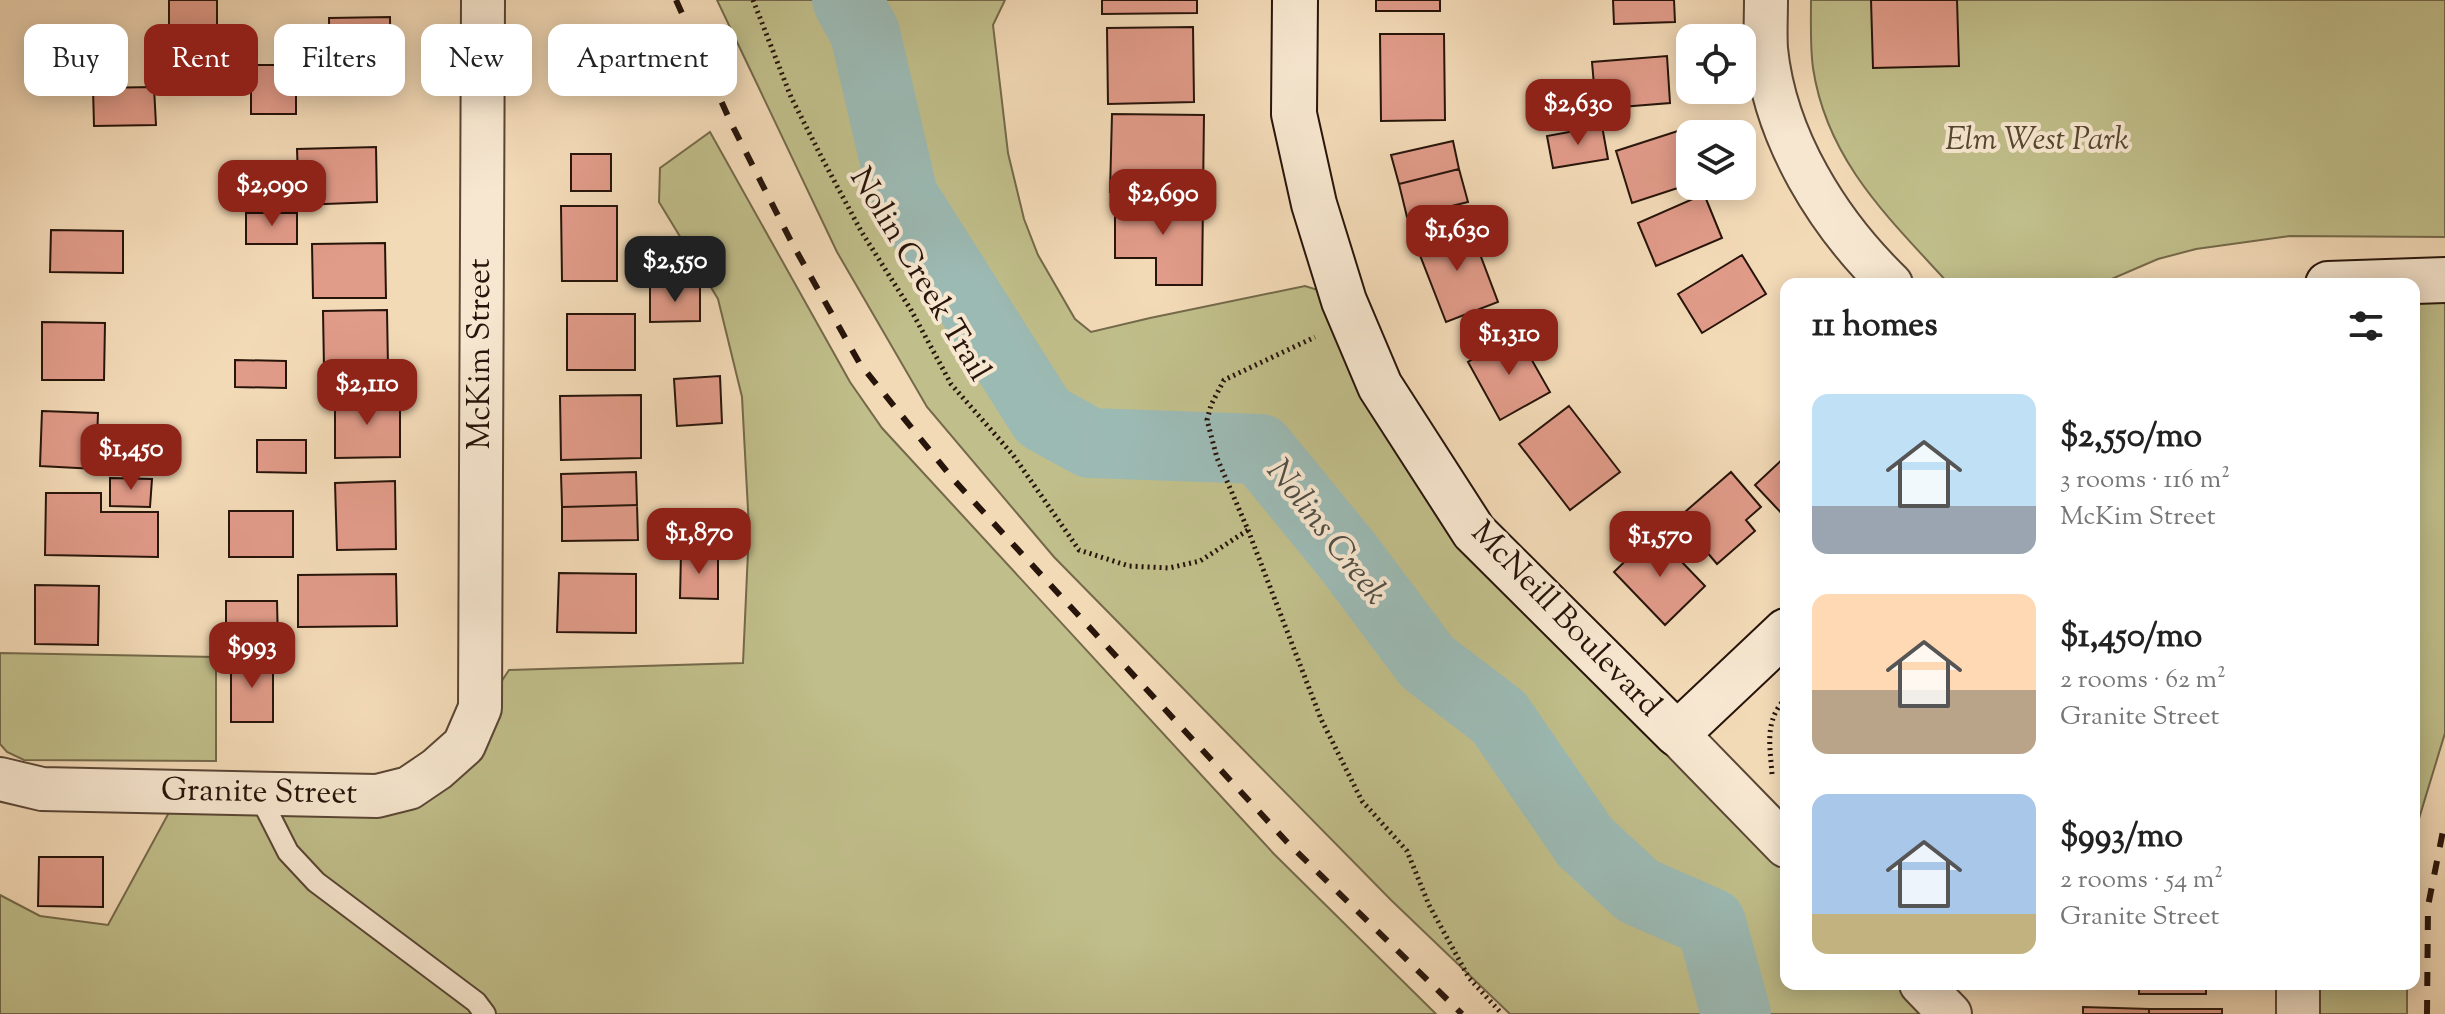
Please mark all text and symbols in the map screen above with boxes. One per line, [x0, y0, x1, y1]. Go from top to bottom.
chip: Buy [24, 24, 128, 96]
chip: Rent [144, 24, 258, 96]
chip: Filters [274, 24, 405, 96]
chip: New [421, 24, 532, 96]
chip: Apartment [548, 24, 737, 96]
map controls [1676, 24, 1756, 200]
button: locate [1676, 24, 1756, 104]
pin: $2,630 [1513, 79, 1643, 147]
text: $2,630 [1544, 86, 1612, 123]
park label: Elm West Park [1945, 118, 2129, 164]
button: layers [1676, 120, 1756, 200]
street label: Nolin Creek Trail [837, 159, 1001, 391]
pin: $2,090 [207, 160, 337, 228]
text: $2,090 [236, 167, 308, 204]
pin: $2,690 [1098, 169, 1228, 237]
text: $2,690 [1127, 176, 1199, 213]
pin: $1,630 [1392, 205, 1522, 273]
text: $1,630 [1424, 212, 1490, 249]
pin: $2,550 [610, 236, 740, 304]
text: $2,550 [643, 243, 707, 280]
street label: McKim Street [458, 258, 504, 450]
text: 11 homes [1812, 302, 1938, 351]
icon: filters [2344, 304, 2388, 348]
pin: $1,310 [1444, 309, 1574, 377]
text: $1,310 [1478, 316, 1540, 353]
pin: $2,110 [302, 359, 432, 427]
text: $2,110 [335, 366, 399, 403]
text: $2,550/mo [2060, 413, 2202, 462]
pin: $1,450 [66, 424, 196, 492]
icon: home [1876, 426, 1972, 522]
text: $1,450 [99, 431, 163, 468]
water label: Nolins Creek [1253, 450, 1399, 616]
text: 3 rooms · 116 m² [2060, 462, 2230, 499]
text: McKim Street [2060, 499, 2216, 536]
pin: $1,870 [634, 508, 764, 576]
pin: $1,570 [1595, 511, 1725, 579]
street label: McNeill Boulevard [1459, 512, 1671, 728]
text: $1,870 [665, 515, 733, 552]
text: $1,570 [1628, 518, 1692, 555]
text: $1,450/mo [2060, 613, 2202, 662]
pin: $993 [205, 622, 299, 690]
icon: home [1876, 626, 1972, 722]
text: $993 [227, 629, 277, 666]
text: 2 rooms · 62 m² [2060, 662, 2226, 699]
text: Granite Street [2060, 699, 2219, 736]
street label: Granite Street [161, 768, 357, 818]
text: $993/mo [2060, 813, 2183, 862]
icon: home [1876, 826, 1972, 922]
text: 2 rooms · 54 m² [2060, 862, 2223, 899]
text: Granite Street [2060, 899, 2219, 936]

